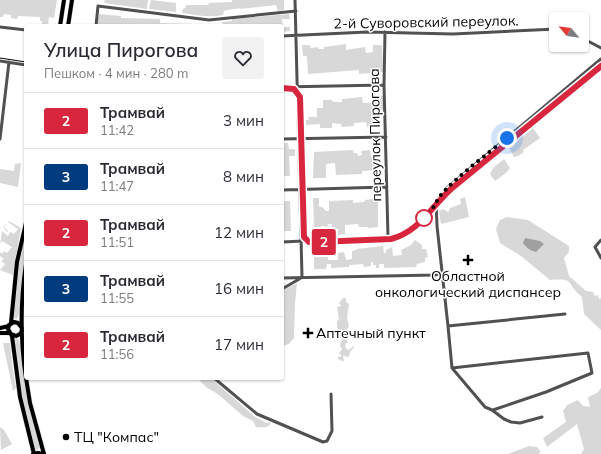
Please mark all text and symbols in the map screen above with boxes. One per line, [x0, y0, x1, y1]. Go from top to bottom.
street label: 2-й Суворовский переулок. [333, 11, 519, 33]
north arrow [549, 12, 589, 52]
map controls [549, 12, 589, 52]
button: heart [222, 37, 264, 79]
text: Улица Пирогова [44, 38, 198, 62]
text: Пешком · 4 мин · 280 m [44, 65, 188, 81]
street label: переулок Пирогова [365, 68, 385, 202]
text: Трамвай [100, 103, 165, 122]
text: 3 мин [223, 111, 264, 130]
text: 2 [62, 112, 70, 130]
text: 11:42 [100, 122, 134, 138]
your location [497, 128, 517, 148]
text: Трамвай [100, 159, 165, 178]
text: 8 мин [223, 167, 264, 186]
text: 3 [62, 168, 70, 186]
text: 11:47 [100, 178, 134, 194]
unlabelled marker [415, 209, 433, 227]
text: Трамвай [100, 215, 165, 234]
text: 12 мин [214, 223, 264, 242]
text: 2 [62, 224, 70, 242]
line badge: 2 [311, 229, 337, 255]
text: 2 [320, 233, 328, 251]
text: 11:51 [100, 234, 134, 250]
marker: Областной онкологический диспансер [462, 254, 474, 266]
place label: Областной онкологический диспансер [375, 267, 561, 301]
text: Трамвай [100, 271, 165, 290]
text: 16 мин [214, 279, 264, 298]
text: 3 [62, 280, 70, 298]
text: 11:55 [100, 290, 134, 306]
place label: Аптечный пункт [316, 324, 426, 342]
text: Трамвай [100, 327, 165, 346]
marker: Аптечный пункт [303, 328, 313, 338]
text: 17 мин [214, 335, 264, 354]
text: 2 [62, 336, 70, 354]
text: 11:56 [100, 346, 134, 362]
place label: ТЦ "Компас" [74, 428, 159, 446]
marker: ТЦ "Компас" [61, 432, 71, 442]

